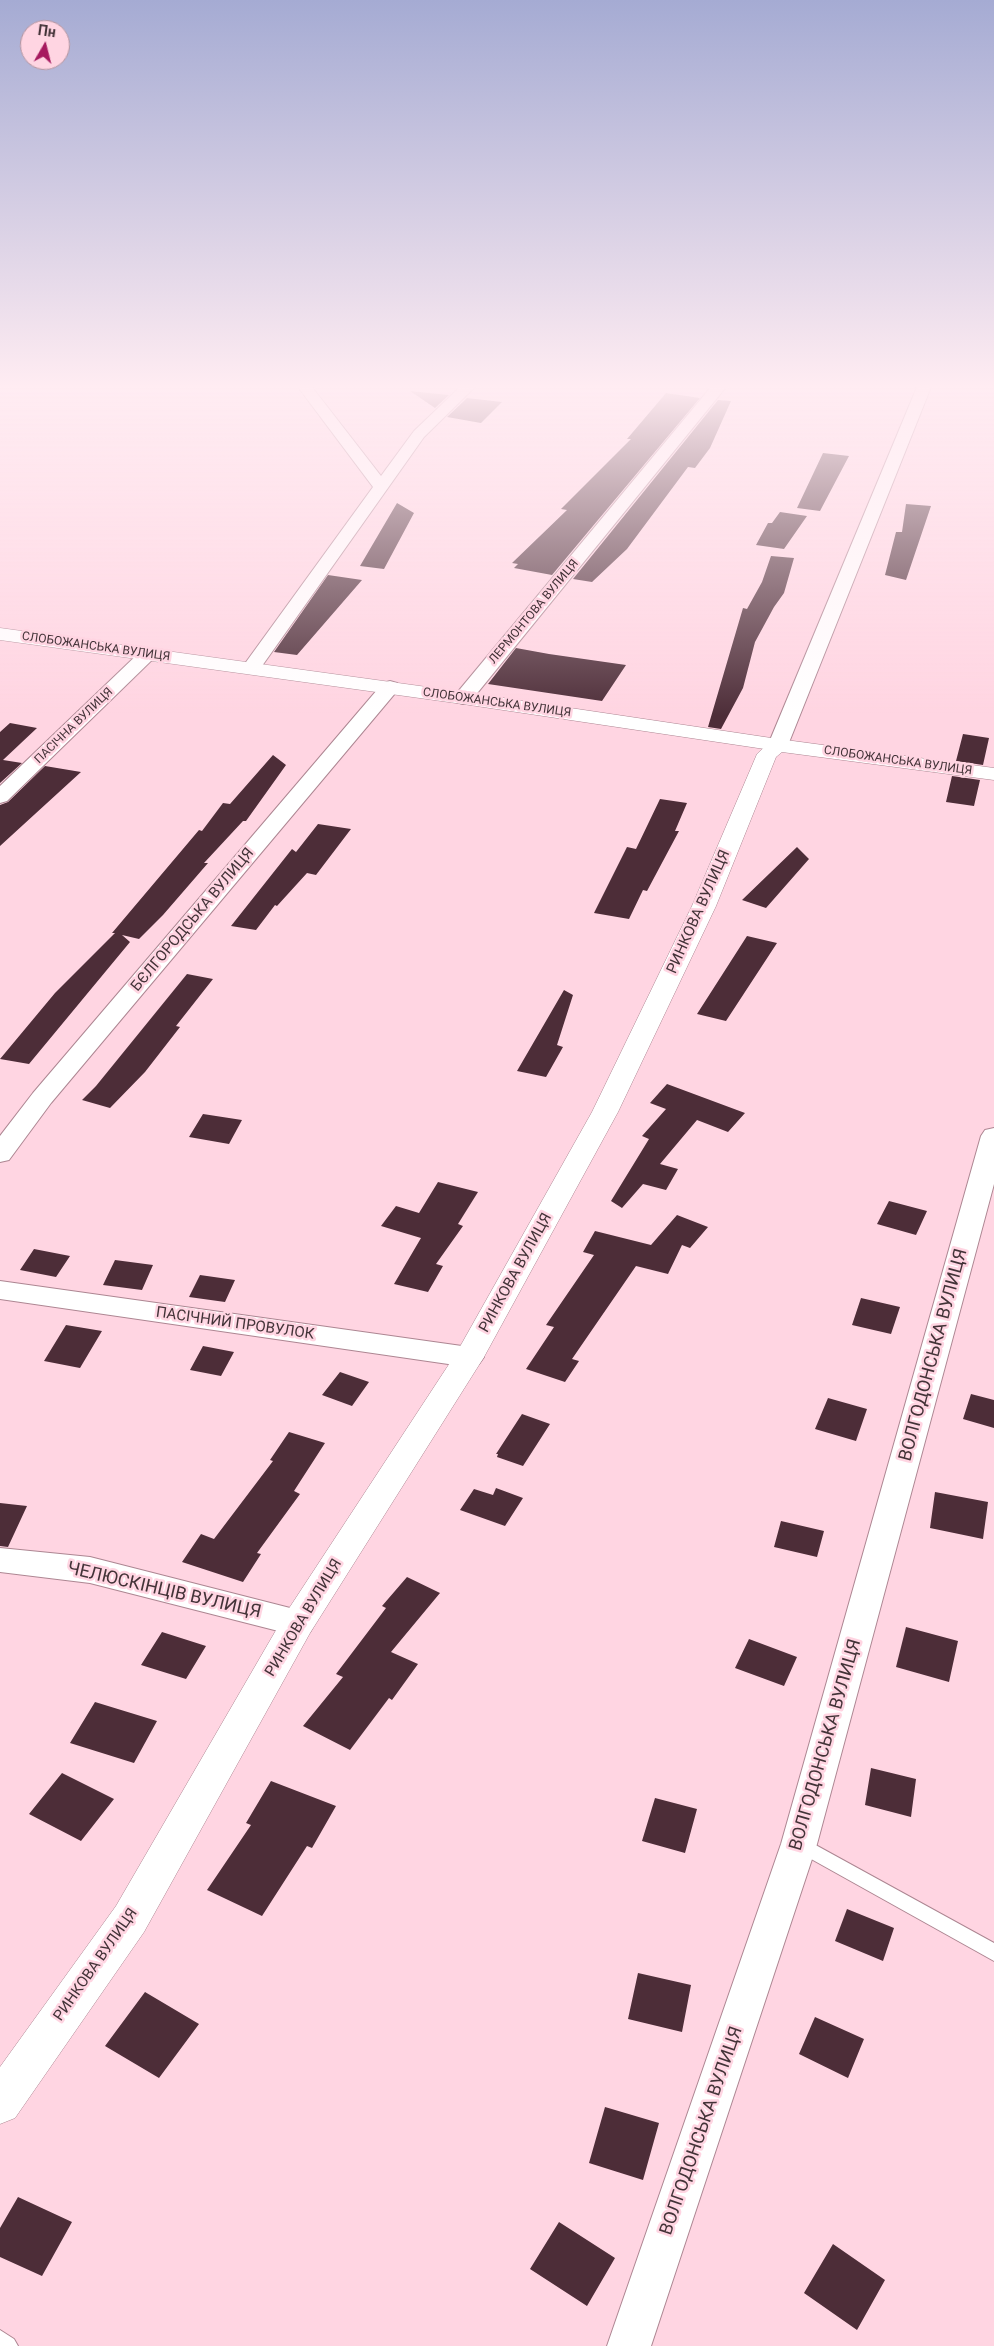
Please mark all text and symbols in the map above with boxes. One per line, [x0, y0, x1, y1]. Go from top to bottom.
north arrow [20, 20, 70, 70]
text: Пн [37, 22, 57, 40]
street label: ЛЕРМОНТОВА ВУЛИЦЯ [486, 557, 582, 667]
street label: СЛОБОЖАНСЬКА ВУЛИЦЯ [21, 629, 171, 665]
street label: ПАСІЧНА ВУЛИЦЯ [32, 685, 116, 767]
street label: СЛОБОЖАНСЬКА ВУЛИЦЯ [422, 685, 572, 721]
street label: СЛОБОЖАНСЬКА ВУЛИЦЯ [823, 743, 973, 779]
street label: БЄЛГОРОДСЬКА ВУЛИЦЯ [128, 845, 258, 995]
street label: РИНКОВА ВУЛИЦЯ [664, 847, 734, 977]
street label: РИНКОВА ВУЛИЦЯ [476, 1210, 556, 1336]
street label: ВОЛГОДОНСЬКА ВУЛИЦЯ [895, 1246, 973, 1464]
street label: ПАСІЧНИЙ ПРОВУЛОК [155, 1304, 315, 1344]
street label: РИНКОВА ВУЛИЦЯ [262, 1556, 346, 1680]
street label: ЧЕЛЮСКІНЦІВ ВУЛИЦЯ [65, 1558, 263, 1624]
street label: ВОЛГОДОНСЬКА ВУЛИЦЯ [785, 1637, 867, 1853]
street label: РИНКОВА ВУЛИЦЯ [50, 1905, 142, 2025]
street label: ВОЛГОДОНСЬКА ВУЛИЦЯ [656, 2024, 748, 2238]

